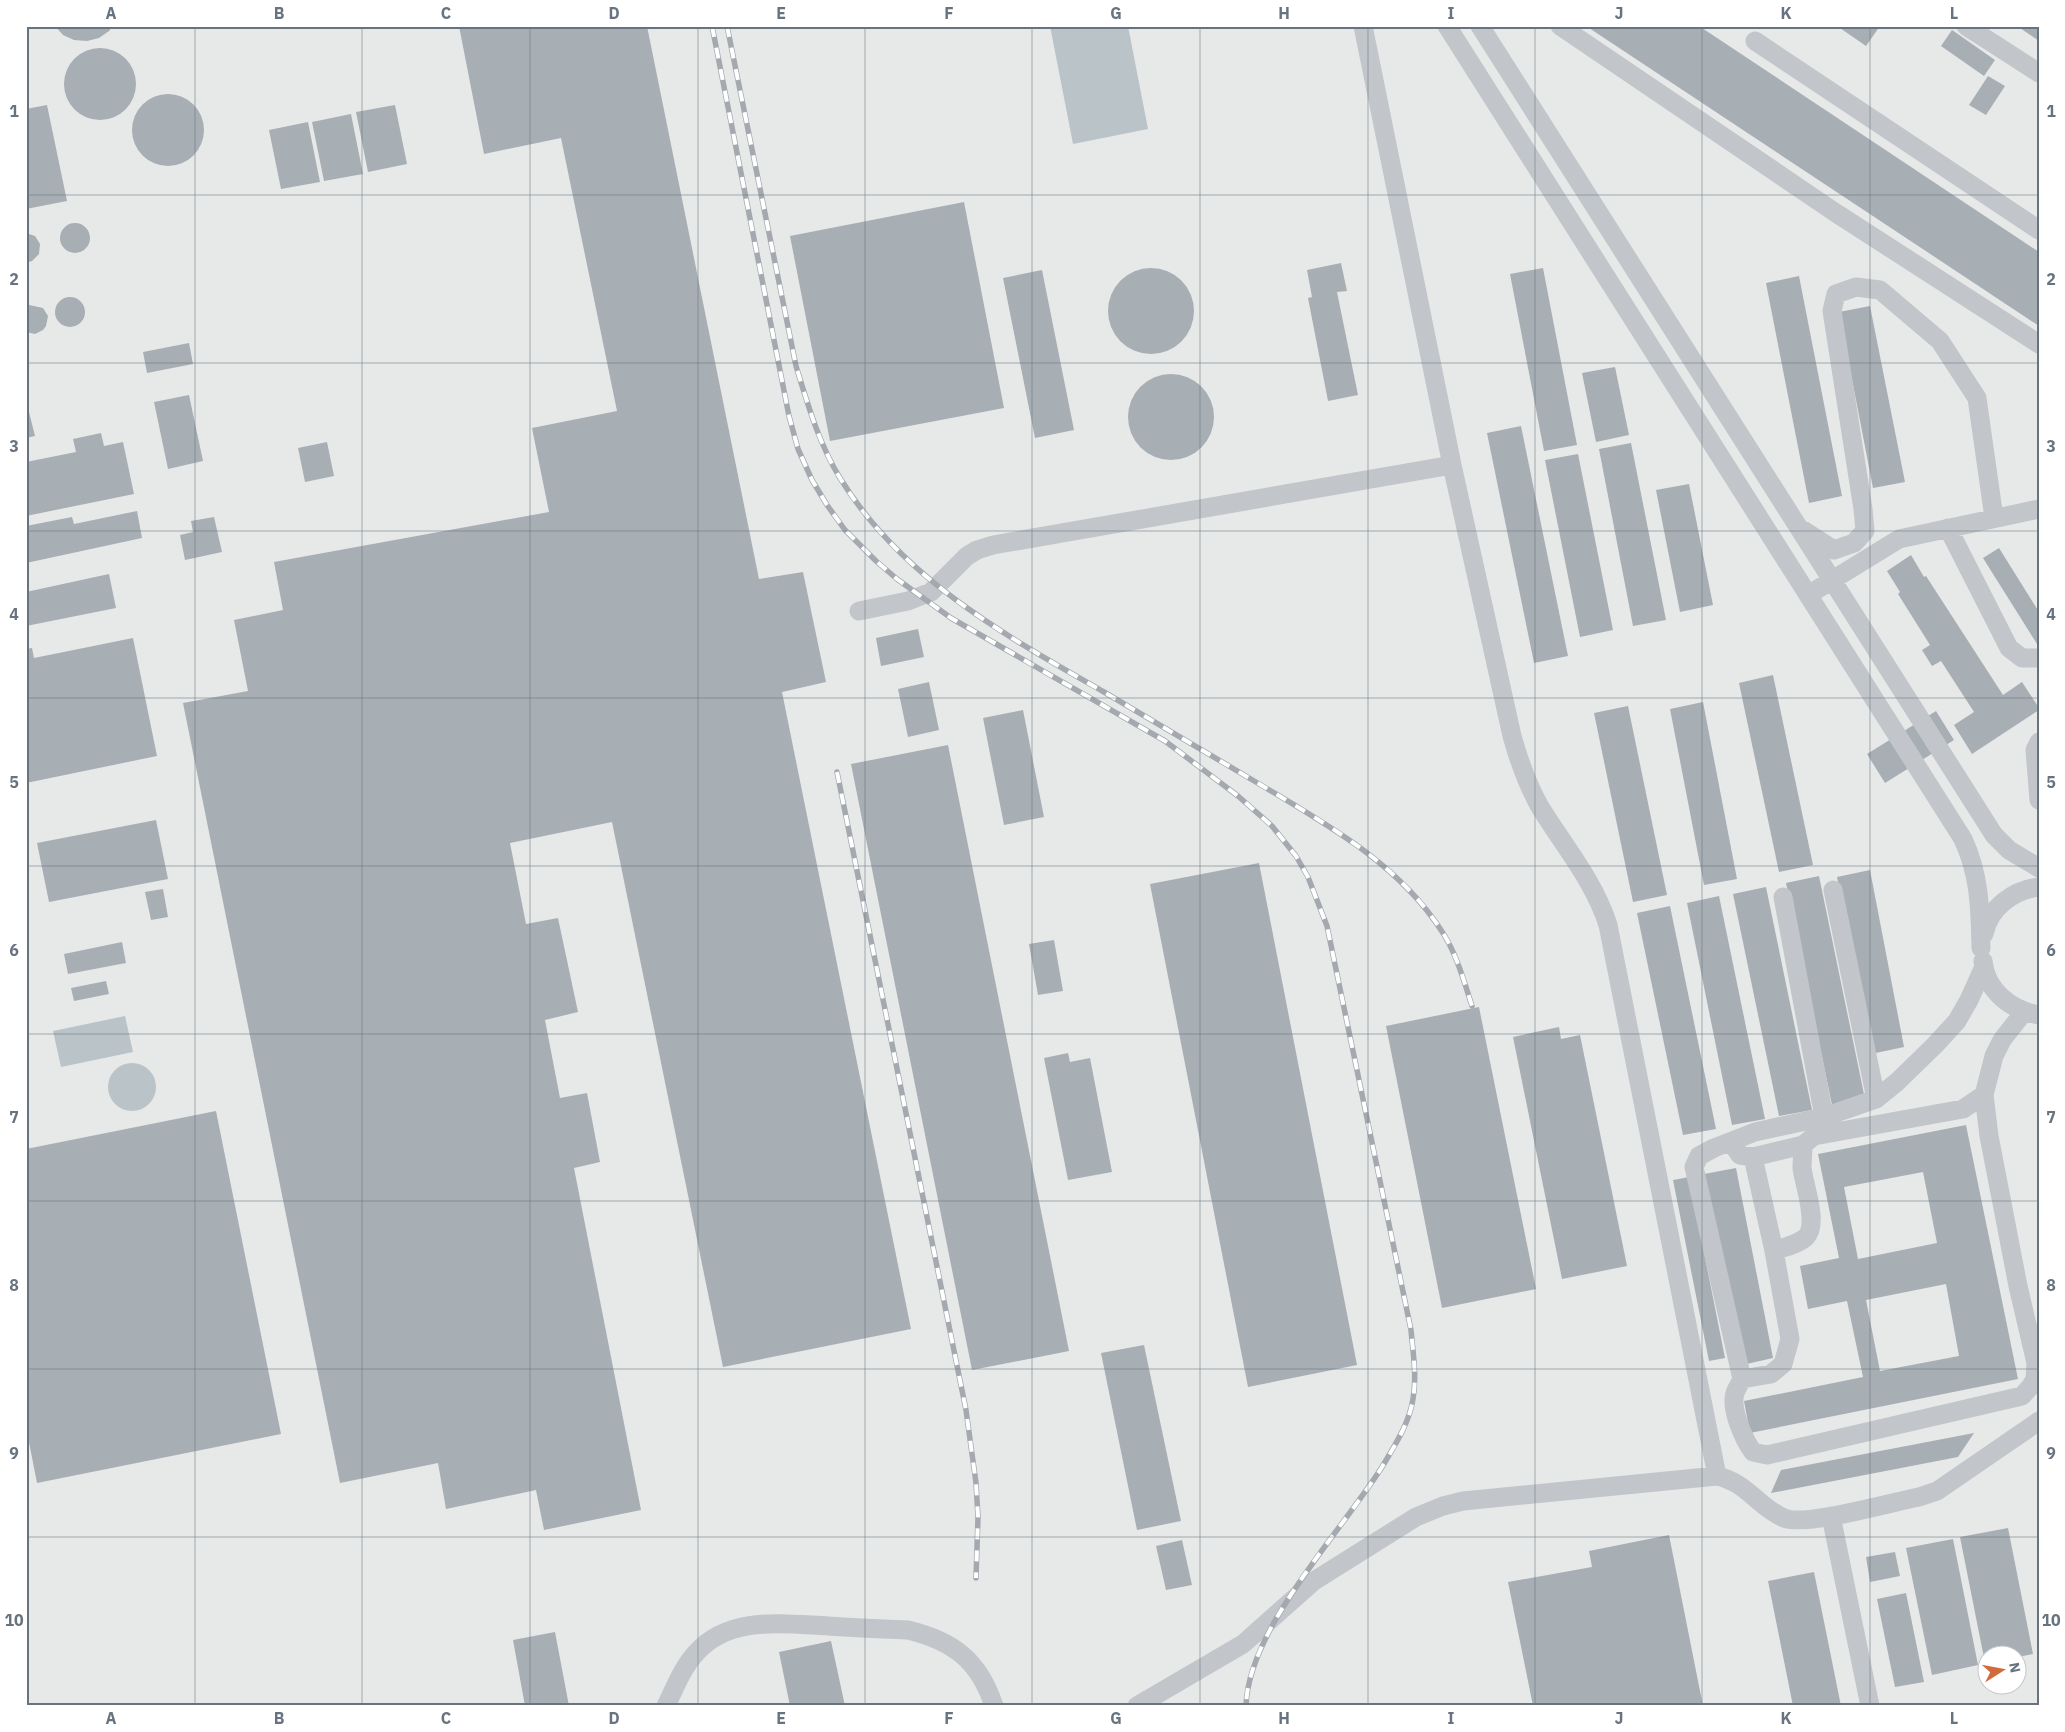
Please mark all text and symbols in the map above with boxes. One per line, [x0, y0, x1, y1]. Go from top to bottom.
text: A [106, 3, 117, 23]
text: B [274, 3, 285, 23]
text: C [441, 3, 451, 23]
text: D [608, 3, 620, 23]
text: E [776, 3, 786, 23]
text: F [944, 3, 954, 23]
text: G [1110, 3, 1122, 23]
text: H [1278, 3, 1290, 23]
text: I [1448, 3, 1455, 23]
text: J [1615, 3, 1623, 23]
text: K [1780, 3, 1792, 23]
text: L [1950, 3, 1958, 23]
text: 1 [9, 101, 19, 121]
text: 1 [2046, 101, 2056, 121]
text: 2 [9, 269, 19, 289]
text: 2 [2046, 269, 2056, 289]
text: 3 [9, 436, 19, 456]
text: 3 [2046, 436, 2056, 456]
text: 4 [9, 604, 19, 624]
text: 4 [2046, 604, 2056, 624]
text: 5 [9, 772, 19, 792]
text: 5 [2046, 772, 2056, 792]
text: 6 [9, 940, 19, 960]
text: 6 [2046, 940, 2056, 960]
text: 7 [9, 1107, 19, 1127]
text: 7 [2046, 1107, 2056, 1127]
text: 8 [9, 1275, 19, 1295]
text: 8 [2046, 1275, 2056, 1295]
text: 9 [9, 1443, 19, 1463]
text: 9 [2046, 1443, 2056, 1463]
text: 10 [4, 1610, 24, 1630]
text: 10 [2041, 1610, 2061, 1630]
north arrow [1978, 1644, 2028, 1694]
text: N [2005, 1661, 2025, 1674]
text: A [106, 1708, 117, 1728]
text: B [274, 1708, 285, 1728]
text: C [441, 1708, 451, 1728]
text: D [608, 1708, 620, 1728]
text: E [776, 1708, 786, 1728]
text: F [944, 1708, 954, 1728]
text: G [1110, 1708, 1122, 1728]
text: H [1278, 1708, 1290, 1728]
text: I [1448, 1708, 1455, 1728]
text: J [1615, 1708, 1623, 1728]
text: K [1780, 1708, 1792, 1728]
text: L [1950, 1708, 1958, 1728]

